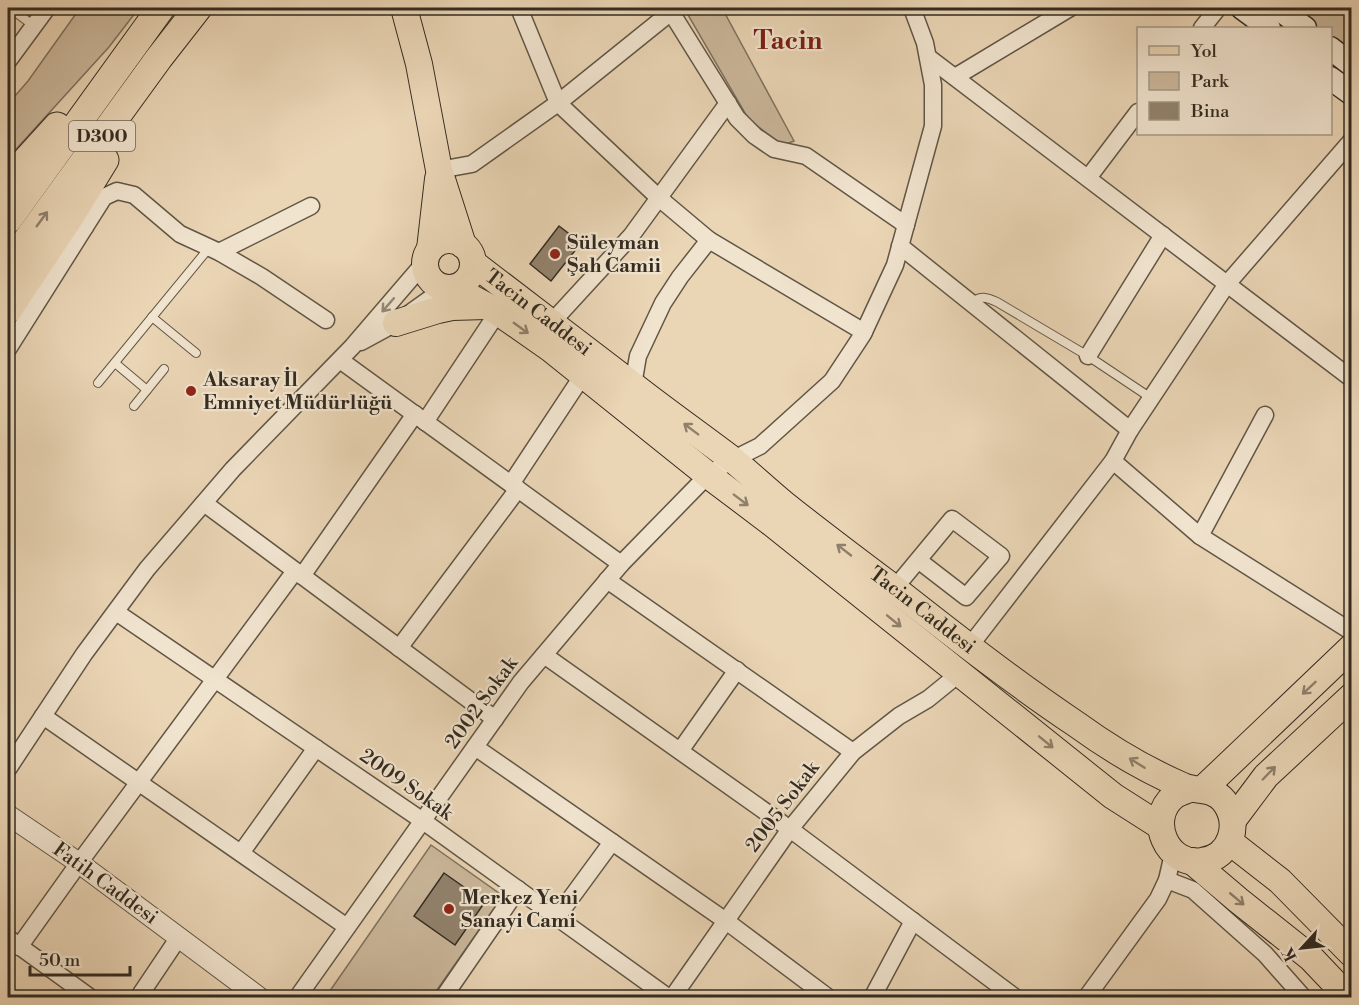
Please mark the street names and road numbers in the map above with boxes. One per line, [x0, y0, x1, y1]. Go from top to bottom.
road number: D300 [69, 121, 135, 151]
street label: Tacin Caddesi [480, 264, 597, 362]
street label: Tacin Caddesi [864, 561, 981, 660]
street label: 2002 Sokak [440, 651, 525, 754]
street label: 2009 Sokak [354, 744, 459, 827]
street label: 2005 Sokak [741, 755, 826, 857]
street label: Fatih Caddesi [48, 838, 163, 931]

